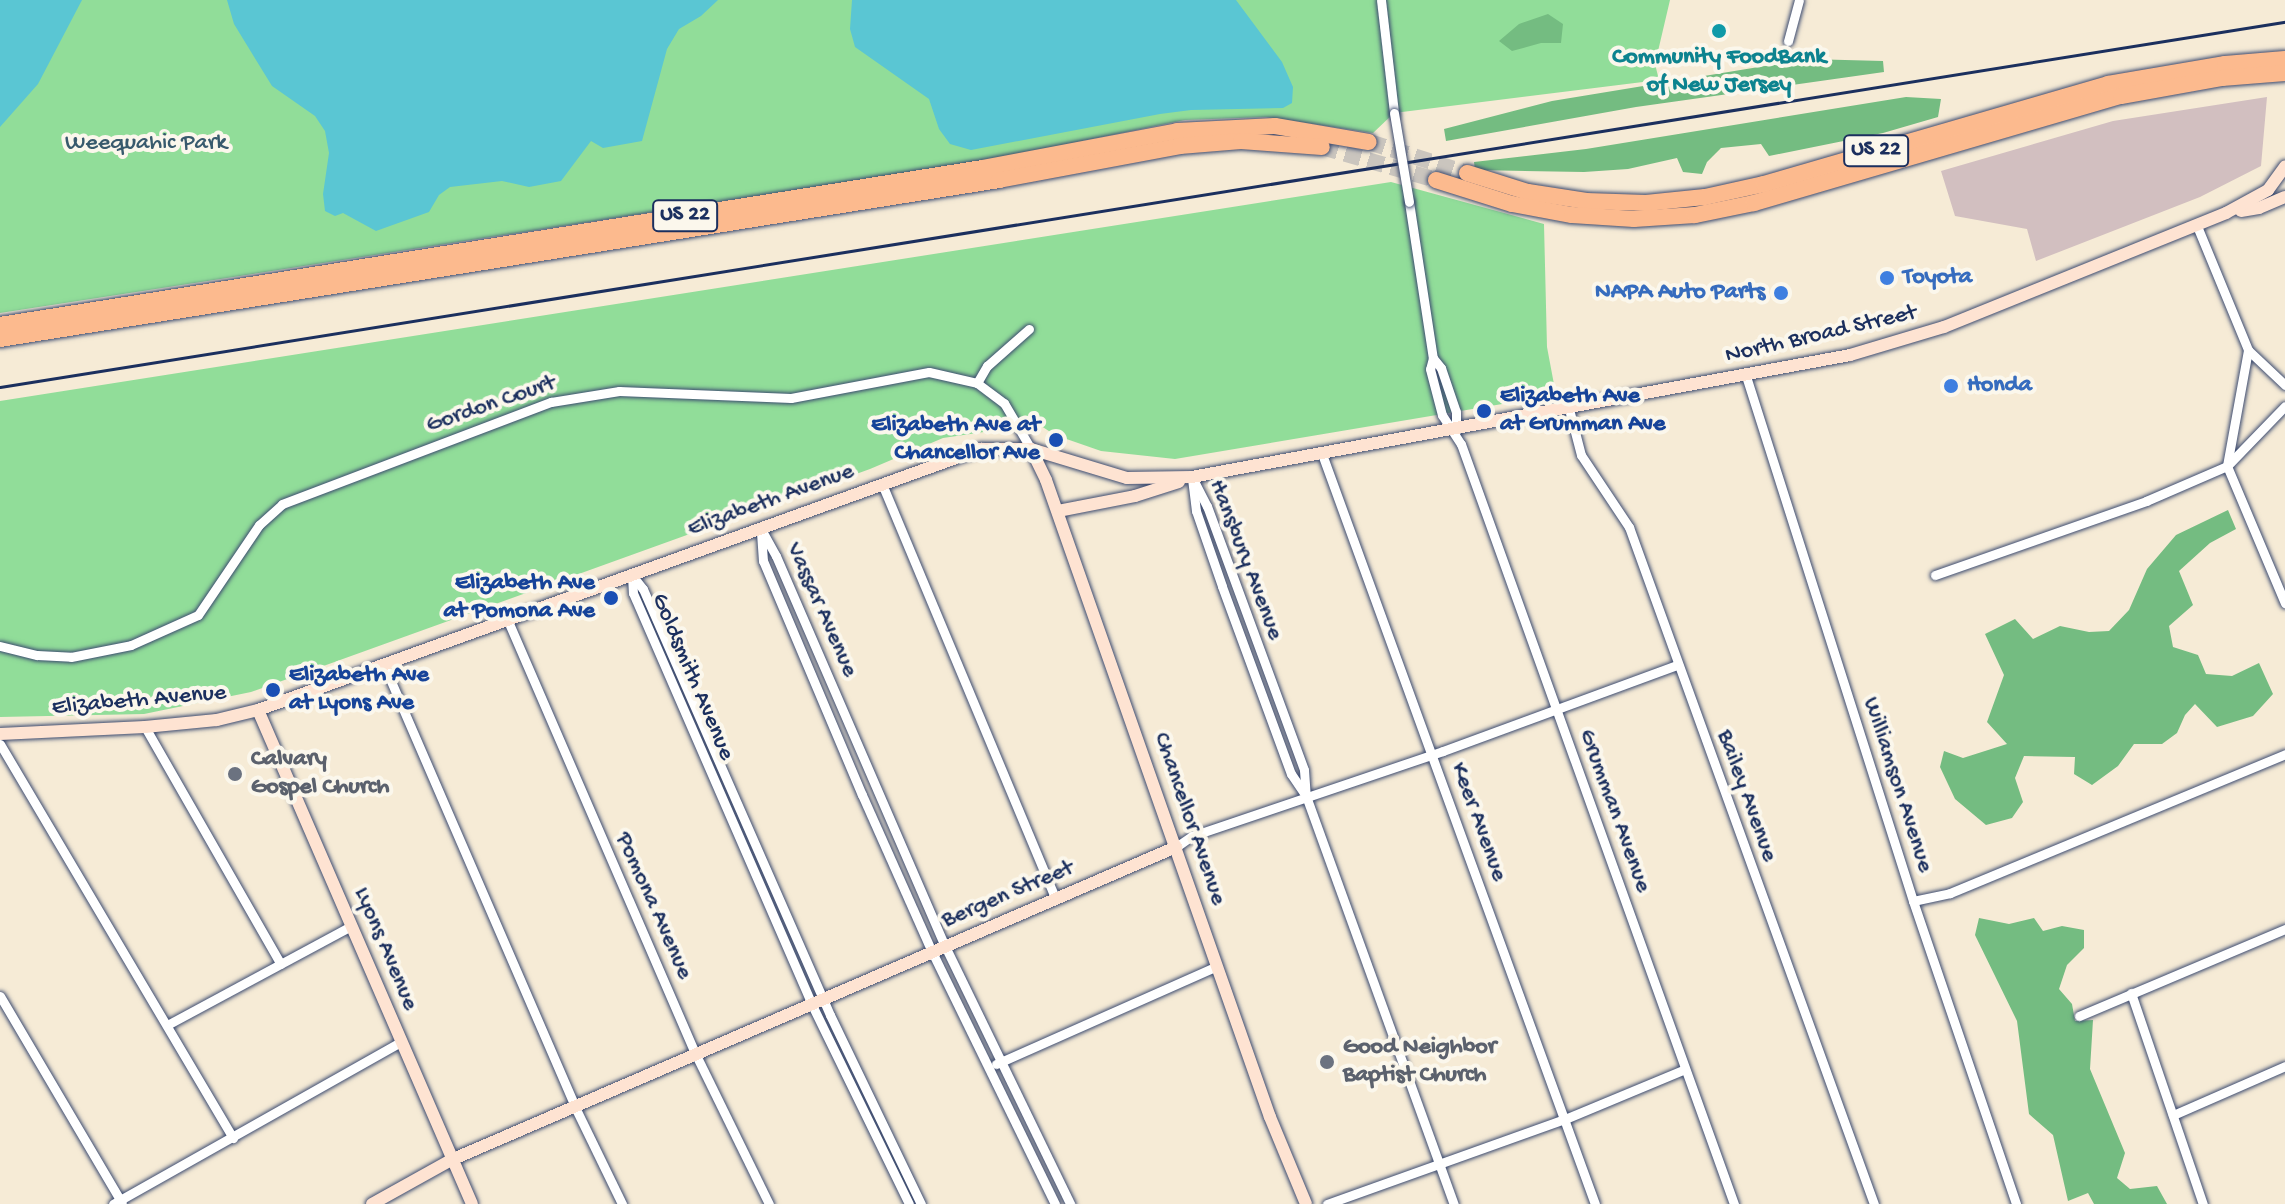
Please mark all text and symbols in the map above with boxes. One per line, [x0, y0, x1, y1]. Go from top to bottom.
marker: Community FoodBank of New Jersey [1710, 22, 1728, 40]
place label: Community FoodBank of New Jersey [1612, 44, 1826, 100]
park label: Weequahic Park [65, 130, 227, 158]
road number: US 22 [1842, 133, 1910, 169]
road number: US 22 [651, 198, 719, 234]
place label: Toyota [1903, 264, 1972, 292]
marker: Toyota [1878, 269, 1896, 287]
place label: NAPA Auto Parts [1595, 279, 1765, 307]
marker: NAPA Auto Parts [1772, 284, 1790, 302]
street label: North Broad Street [1723, 299, 1919, 371]
street label: Gordon Court [423, 369, 559, 441]
place label: Honda [1967, 372, 2032, 400]
marker: Honda [1942, 377, 1960, 395]
place label: Elizabeth Ave at Grumman Ave [1500, 383, 1665, 439]
marker: Elizabeth Ave at Grumman Ave [1475, 402, 1493, 420]
place label: Elizabeth Ave at Chancellor Ave [871, 412, 1040, 468]
marker: Elizabeth Ave at Chancellor Ave [1047, 431, 1065, 449]
street label: Elizabeth Avenue [684, 458, 858, 544]
street label: Hansbury Avenue [1201, 476, 1289, 644]
street label: Vassar Avenue [779, 538, 863, 682]
place label: Elizabeth Ave at Pomona Ave [443, 570, 595, 626]
marker: Elizabeth Ave at Pomona Ave [602, 589, 620, 607]
street label: Goldsmith Avenue [644, 589, 740, 765]
place label: Elizabeth Ave at Lyons Ave [289, 662, 429, 718]
street label: Elizabeth Avenue [51, 679, 227, 723]
marker: Elizabeth Ave at Lyons Ave [264, 681, 282, 699]
street label: Williamson Avenue [1855, 694, 1939, 876]
street label: Grumman Avenue [1571, 725, 1657, 897]
street label: Bailey Avenue [1709, 726, 1783, 866]
street label: Chancellor Avenue [1146, 729, 1232, 909]
place label: Calvary Gospel Church [251, 746, 389, 802]
street label: Keer Avenue [1443, 759, 1513, 885]
marker: Calvary Gospel Church [226, 765, 244, 783]
street label: Pomona Avenue [608, 828, 698, 984]
street label: Bergen Street [938, 854, 1078, 936]
street label: Lyons Avenue [346, 883, 424, 1015]
place label: Good Neighbor Baptist Church [1343, 1034, 1496, 1090]
marker: Good Neighbor Baptist Church [1318, 1053, 1336, 1071]

